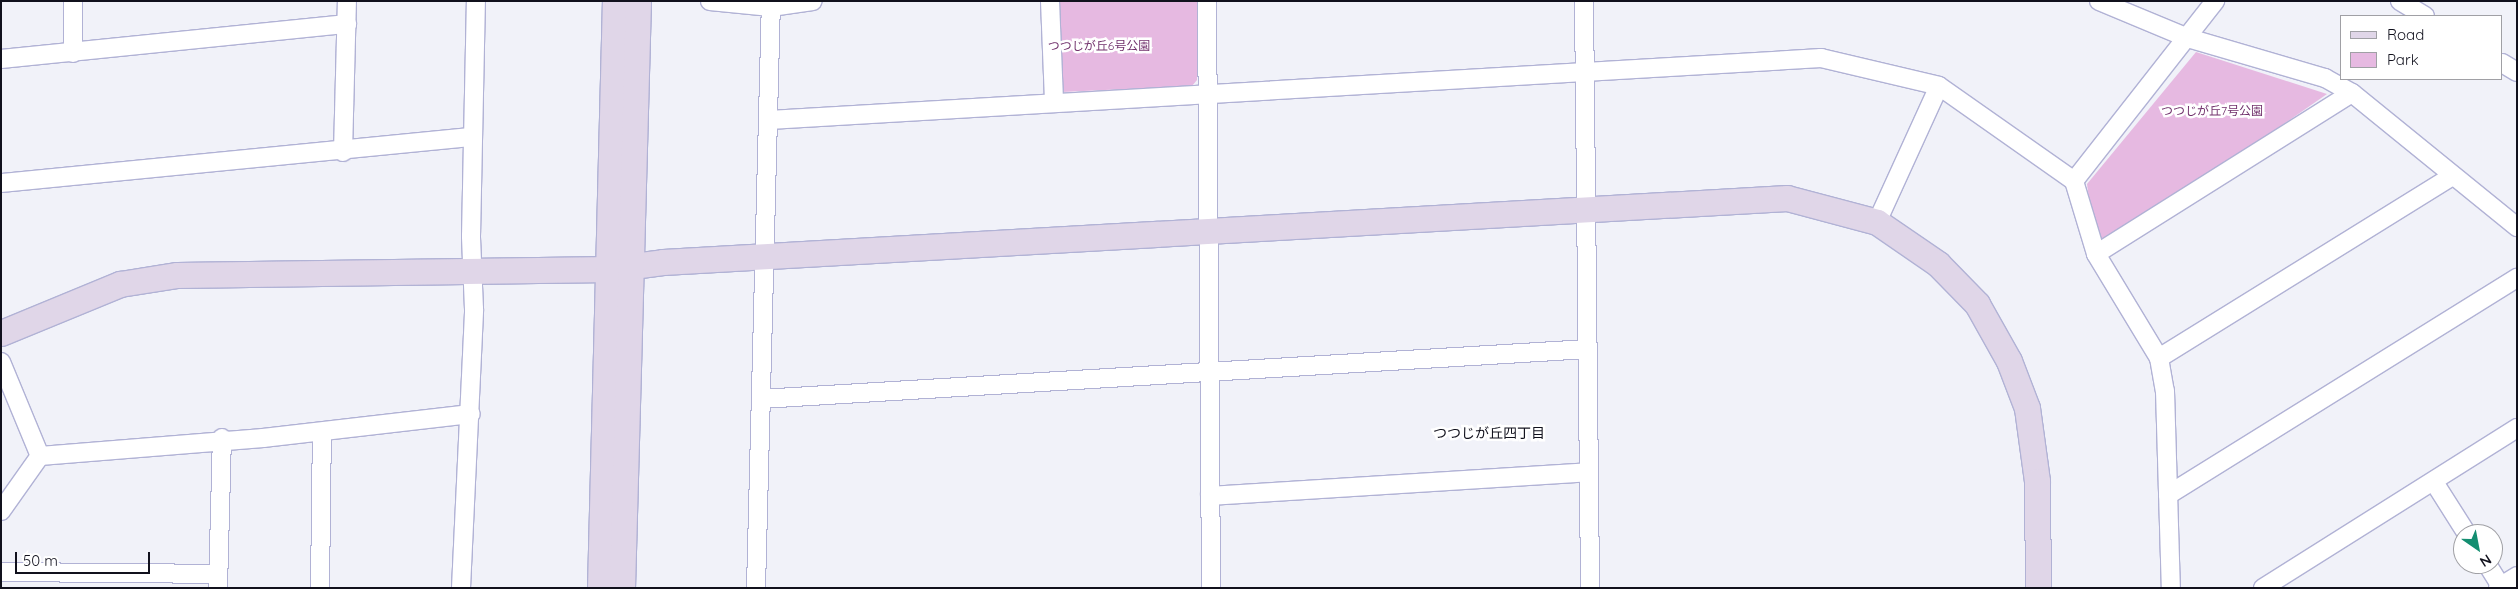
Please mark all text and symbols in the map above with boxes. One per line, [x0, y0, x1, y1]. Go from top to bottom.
legend [2340, 15, 2503, 80]
text: Road [2387, 25, 2424, 44]
park label: つつじが丘6号公園 [1048, 39, 1150, 53]
text: Park [2387, 50, 2419, 69]
park label: つつじが丘7号公園 [2161, 104, 2263, 118]
district label: つつじが丘四丁目 [1433, 425, 1545, 441]
north arrow [2453, 524, 2503, 574]
scale bar [18, 542, 152, 574]
text: N [2476, 550, 2495, 571]
text: 50 m [23, 551, 58, 570]

